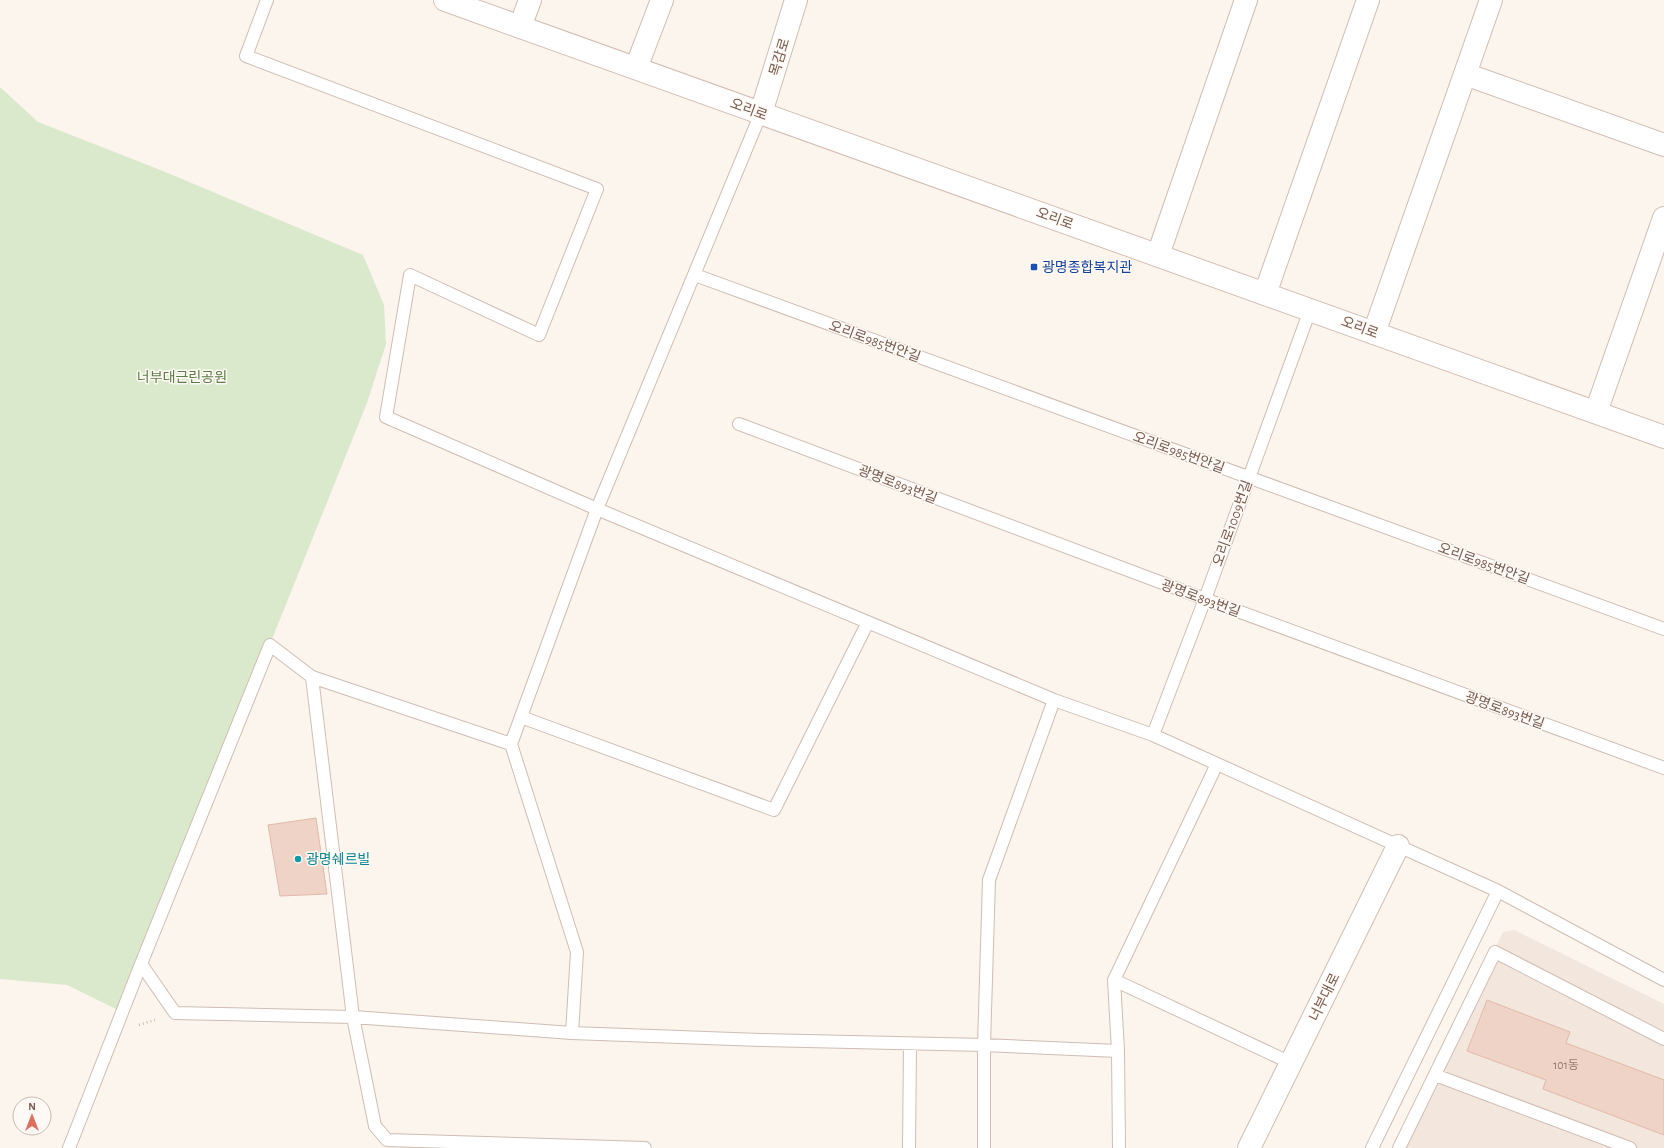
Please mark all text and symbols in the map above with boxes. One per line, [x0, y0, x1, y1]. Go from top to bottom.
street label: 목감로 [767, 36, 792, 78]
street label: 오리로 [728, 96, 770, 123]
street label: 오리로 [1034, 205, 1076, 232]
place label: 광명종합복지관 [1042, 260, 1132, 275]
marker: 광명종합복지관 [1029, 262, 1039, 272]
street label: 오리로 [1339, 314, 1381, 341]
street label: 오리로985번안길 [827, 318, 923, 365]
park label: 너부대근린공원 [137, 370, 227, 385]
street label: 오리로985번안길 [1131, 429, 1227, 476]
street label: 광명로893번길 [856, 463, 939, 506]
street label: 오리로1009번길 [1210, 478, 1255, 568]
street label: 오리로985번안길 [1436, 540, 1532, 587]
street label: 광명로893번길 [1159, 577, 1243, 620]
street label: 광명로893번길 [1463, 689, 1547, 732]
place label: 광명쉐르빌 [306, 852, 370, 867]
marker: 광명쉐르빌 [293, 854, 303, 864]
street label: 너부대로 [1306, 971, 1343, 1024]
house number: 101동 [1553, 1059, 1579, 1071]
north arrow [12, 1096, 52, 1136]
text: N [28, 1101, 36, 1112]

